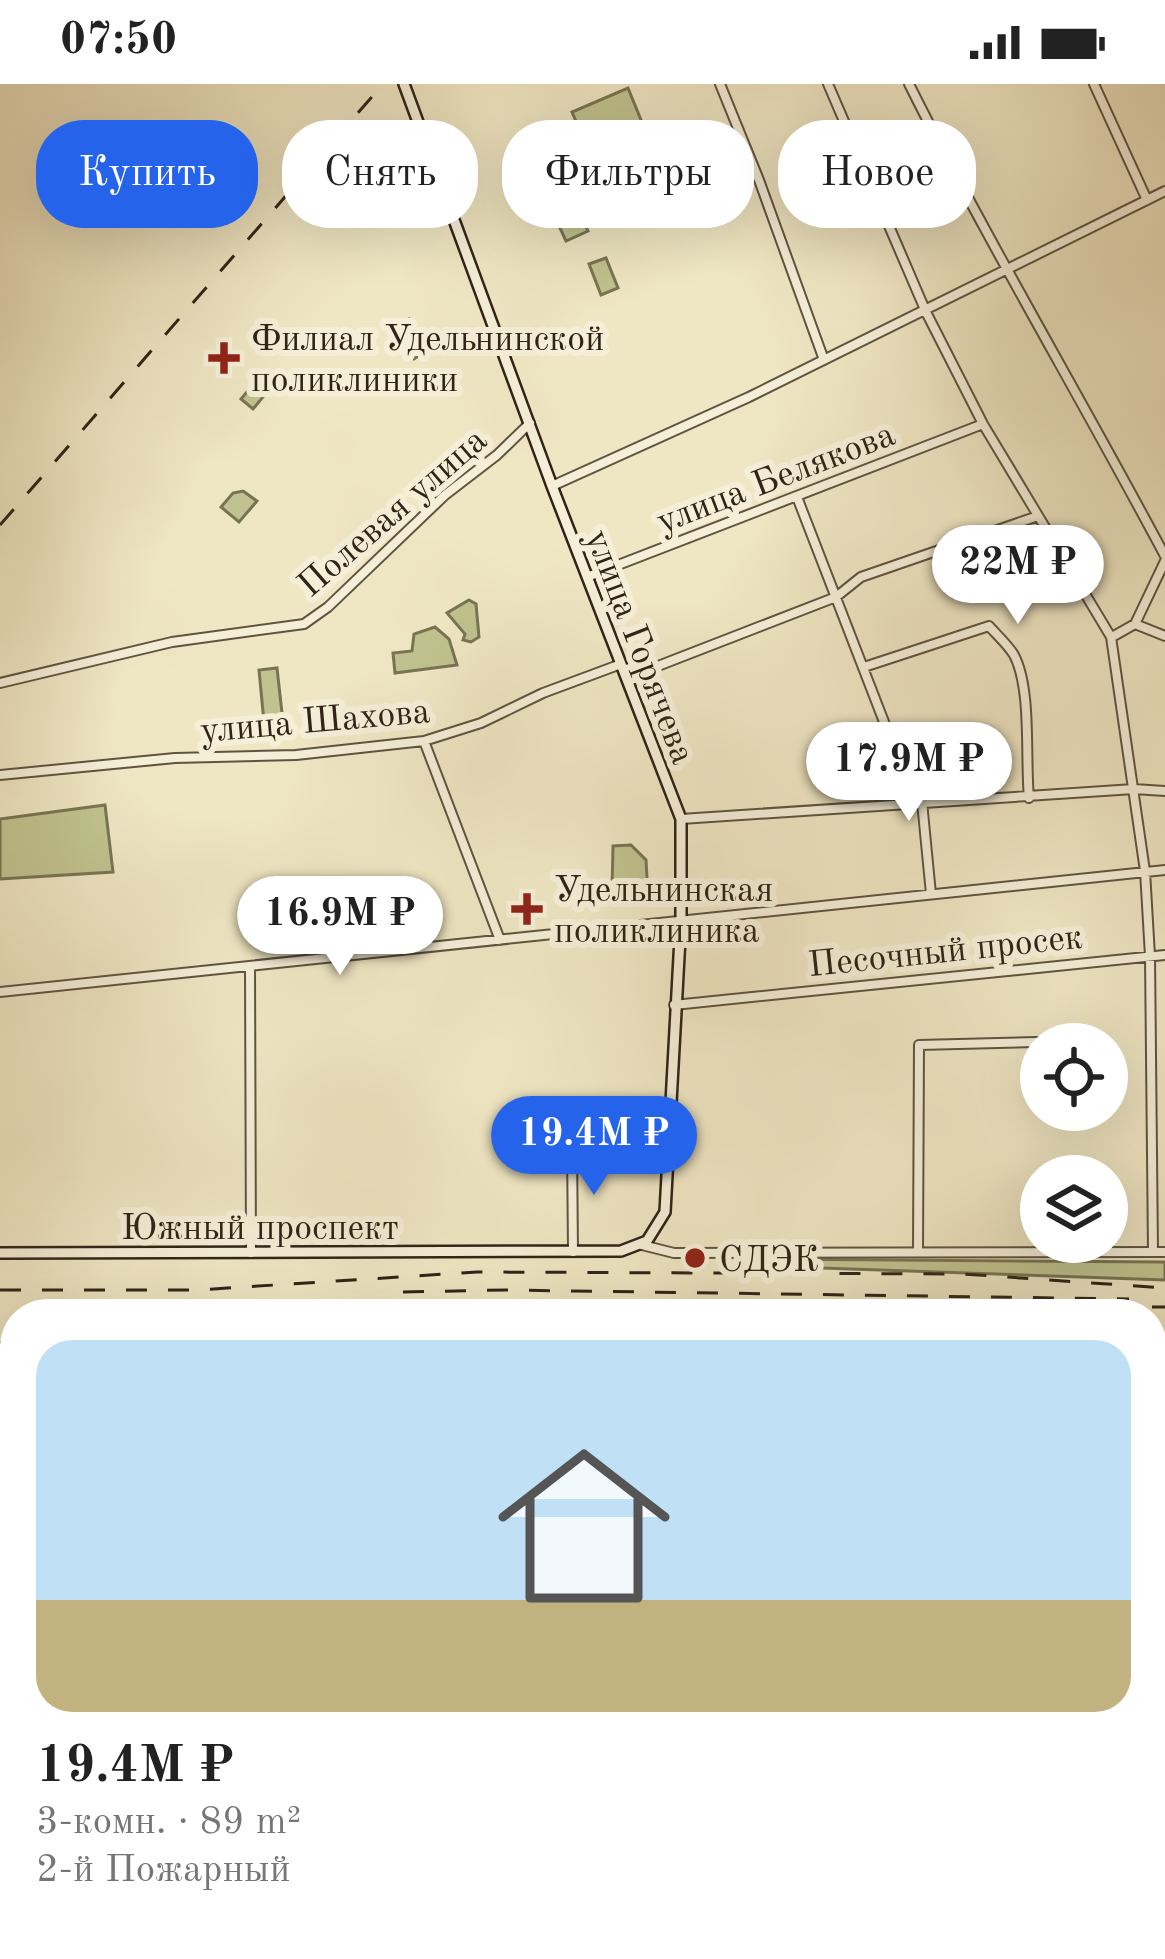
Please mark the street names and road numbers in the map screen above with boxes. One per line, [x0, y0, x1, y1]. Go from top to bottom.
street label: улица Белякова [652, 418, 901, 542]
street label: Полевая улица [292, 423, 495, 605]
street label: улица Горячева [577, 525, 700, 770]
street label: улица Шахова [199, 695, 432, 751]
street label: Песочный просек [806, 921, 1085, 985]
street label: Южный проспект [121, 1212, 399, 1248]

